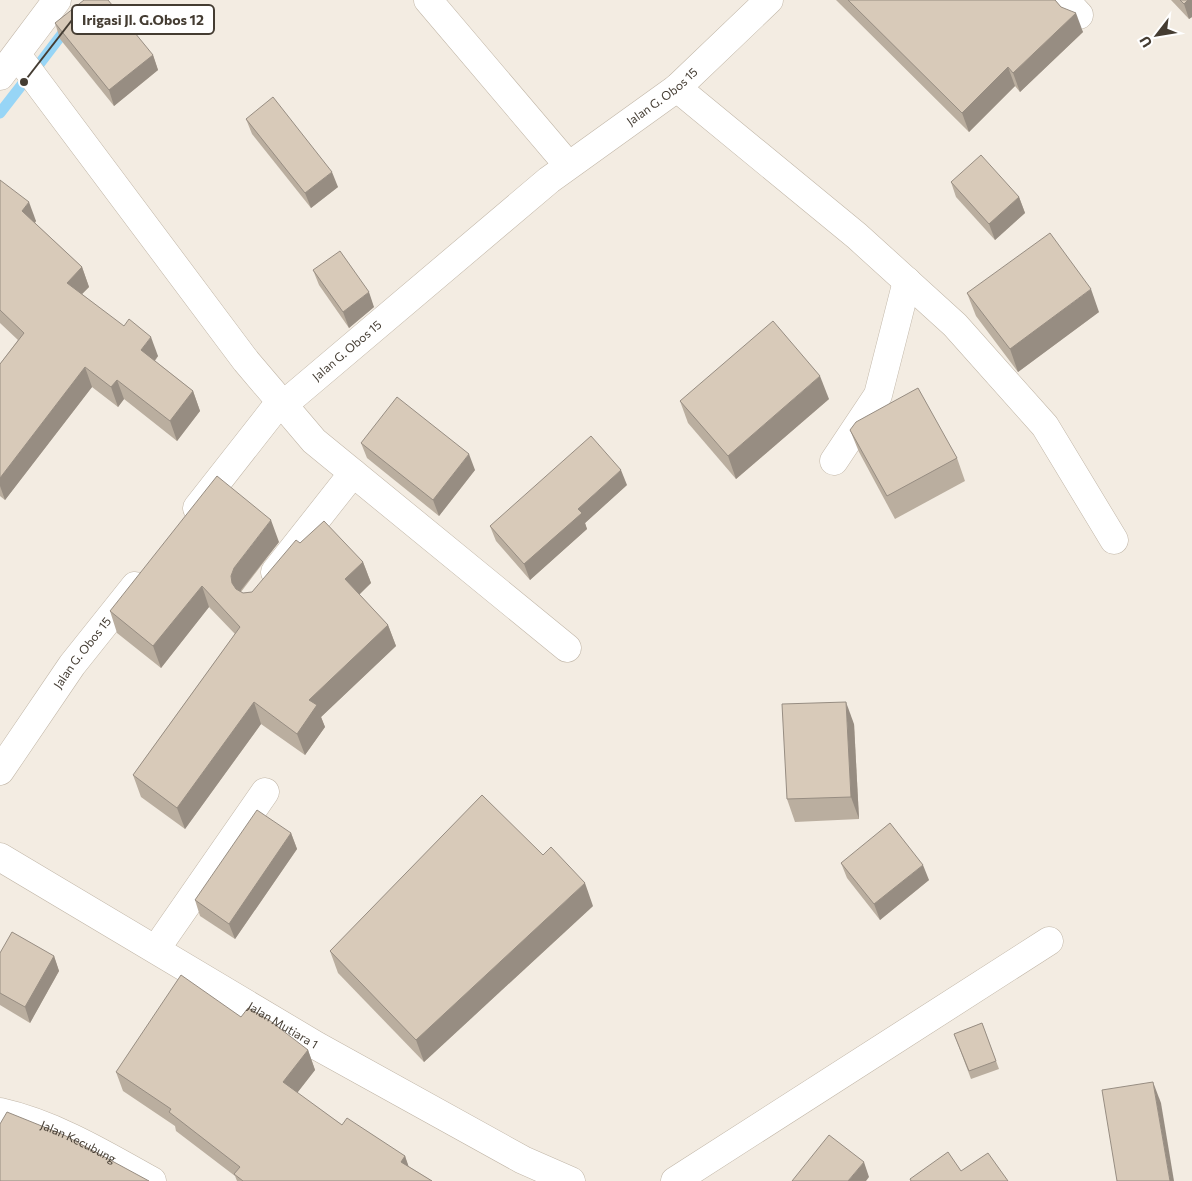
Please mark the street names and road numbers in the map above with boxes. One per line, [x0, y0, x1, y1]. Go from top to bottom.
street label: Jalan G. Obos 15 [624, 64, 700, 129]
street label: Jalan G. Obos 15 [309, 317, 384, 384]
street label: Jalan G. Obos 15 [50, 614, 113, 691]
street label: Jalan Mutiara 1 [245, 998, 321, 1051]
street label: Jalan Kecubung [38, 1117, 119, 1166]

